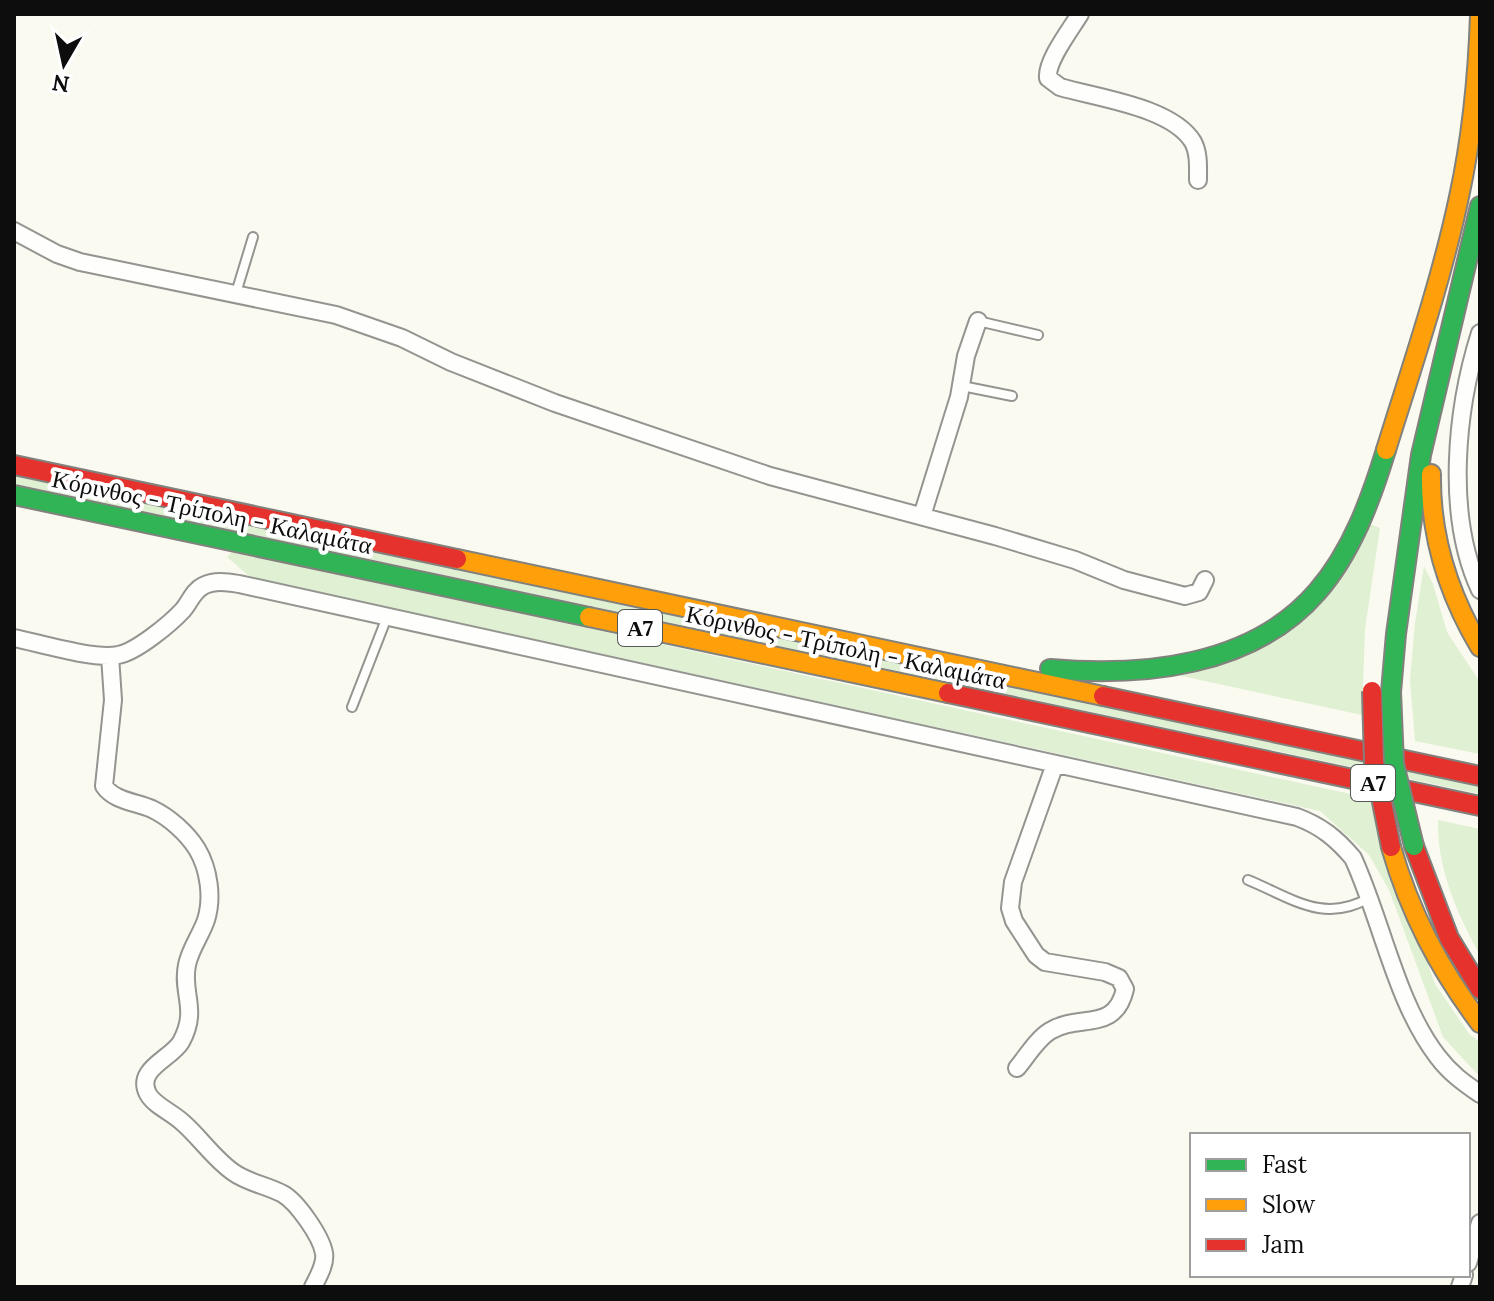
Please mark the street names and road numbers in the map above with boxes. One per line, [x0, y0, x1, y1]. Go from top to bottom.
street label: Κόρινθος - Τρίπολη - Καλαμάτα [49, 463, 375, 561]
street label: Κόρινθος - Τρίπολη - Καλαμάτα [683, 598, 1009, 696]
road number: Α7 [618, 610, 662, 646]
road number: Α7 [1351, 765, 1395, 801]

